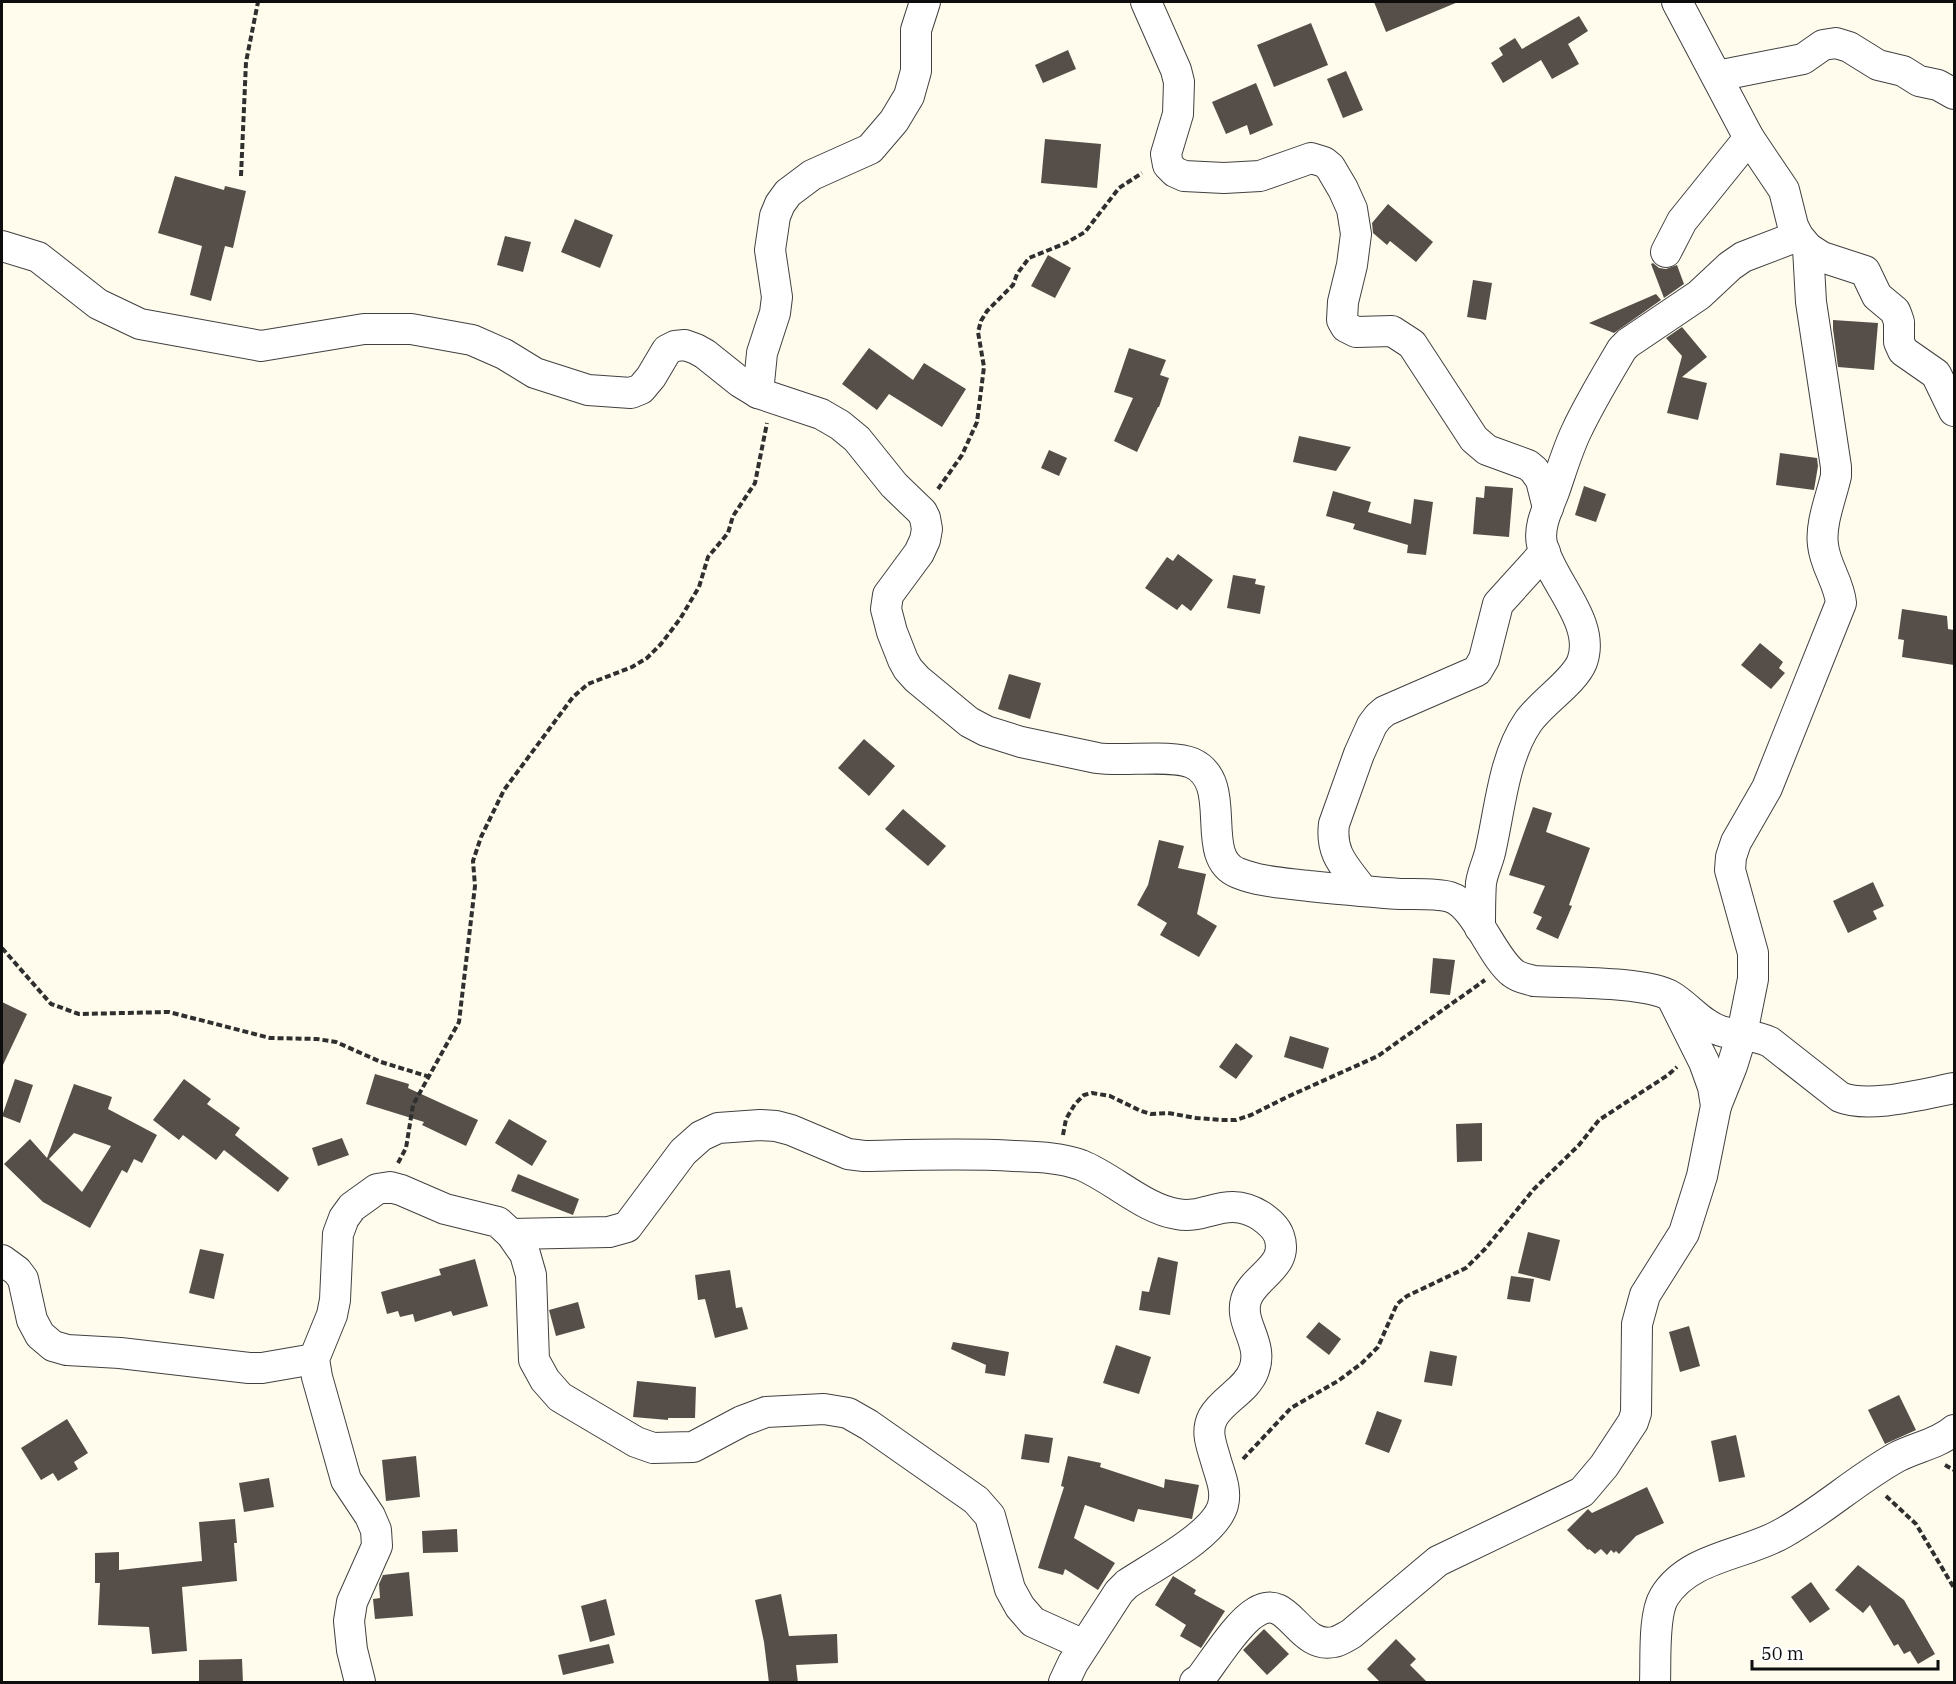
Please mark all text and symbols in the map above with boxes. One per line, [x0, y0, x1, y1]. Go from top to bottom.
scale bar [1752, 1633, 1938, 1671]
text: 50 m [1761, 1642, 1804, 1665]

